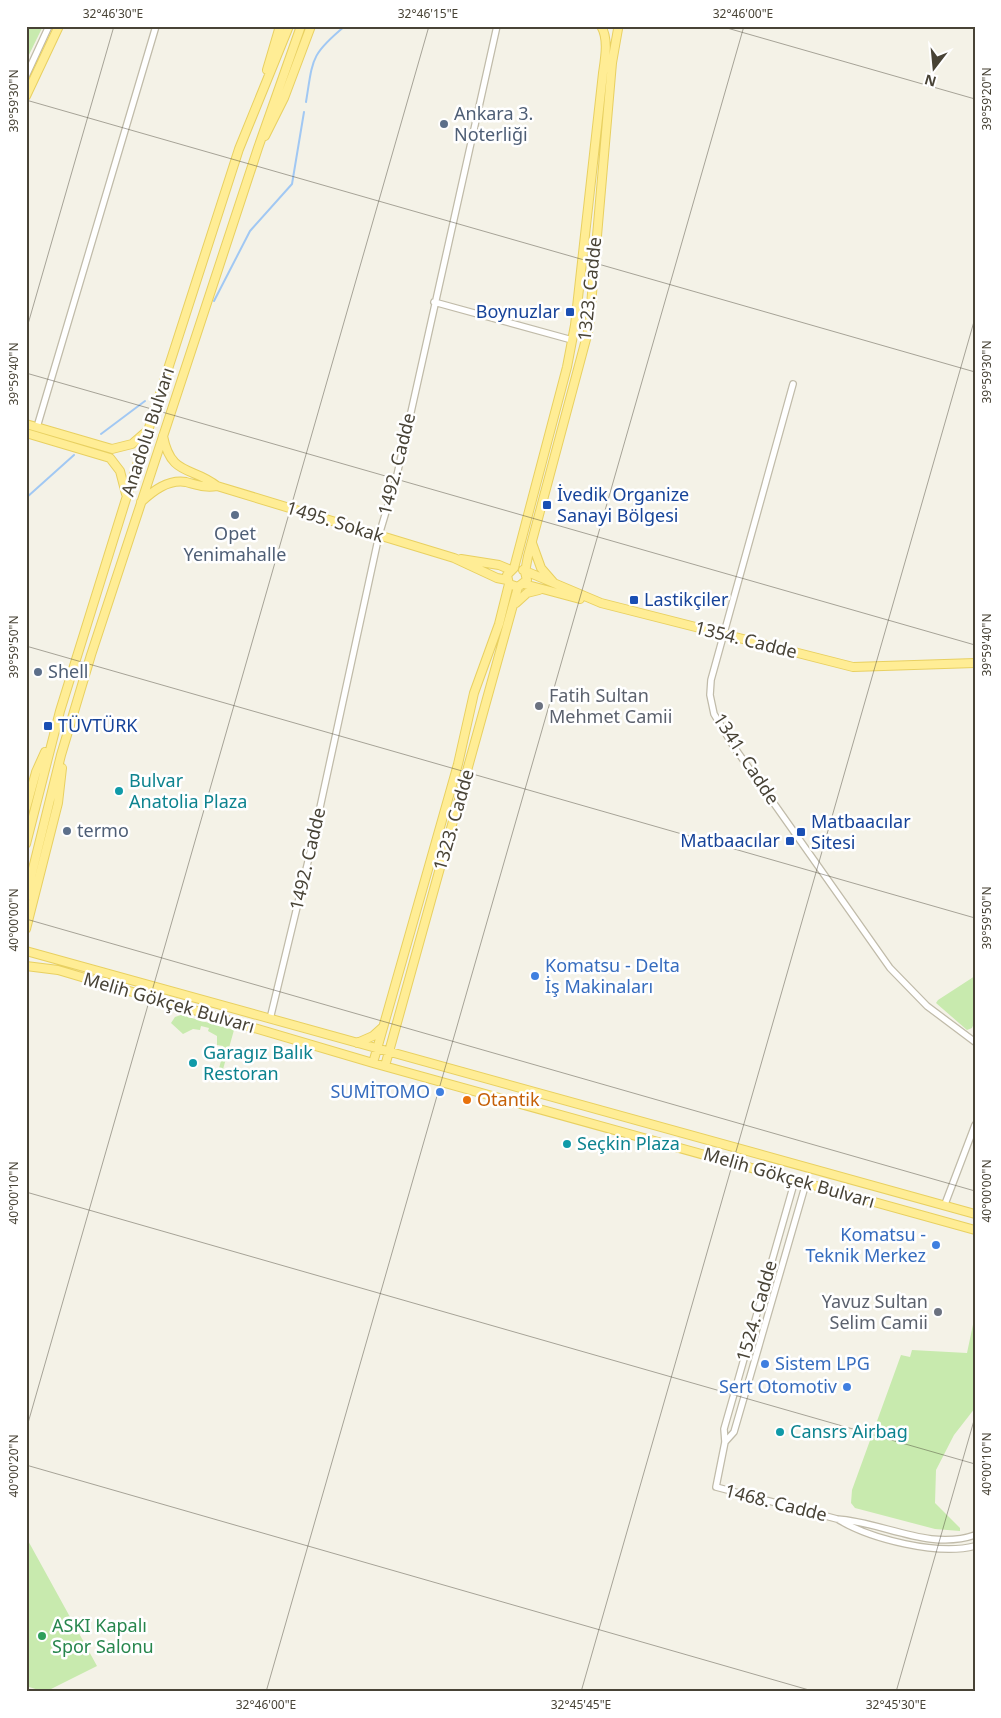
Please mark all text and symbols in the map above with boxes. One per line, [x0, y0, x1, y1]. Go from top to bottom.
text: 32°46'30"E [83, 5, 143, 22]
text: 32°46'15"E [398, 5, 458, 22]
text: 32°46'00"E [713, 5, 773, 22]
north arrow [908, 42, 958, 92]
text: 39°59'20"N [978, 67, 995, 131]
text: 39°59'30"N [5, 69, 22, 133]
text: N [922, 70, 938, 92]
place label: Ankara 3. Noterliği [454, 101, 533, 146]
marker: Ankara 3. Noterliği [438, 118, 450, 130]
street label: 1323. Cadde [572, 236, 606, 342]
place label: Boynuzlar [476, 299, 561, 323]
marker: Boynuzlar [564, 306, 576, 318]
text: 39°59'30"N [978, 340, 995, 404]
text: 39°59'40"N [5, 342, 22, 406]
street label: Anadolu Bulvarı [115, 364, 179, 499]
street label: 1492. Cadde [372, 410, 420, 517]
place label: İvedik Organize Sanayi Bölgesi [557, 482, 689, 527]
street label: 1495. Sokak [284, 495, 387, 547]
marker: İvedik Organize Sanayi Bölgesi [541, 499, 553, 511]
marker: Opet Yenimahalle [229, 509, 241, 521]
place label: Opet Yenimahalle [184, 521, 286, 566]
place label: Lastikçiler [644, 587, 729, 611]
marker: Lastikçiler [628, 594, 640, 606]
text: 39°59'40"N [978, 613, 995, 677]
text: 39°59'50"N [5, 615, 22, 679]
street label: 1354. Cadde [693, 615, 800, 663]
place label: Shell [48, 659, 88, 683]
marker: Shell [32, 666, 44, 678]
place label: Fatih Sultan Mehmet Camii [549, 683, 672, 728]
marker: Fatih Sultan Mehmet Camii [533, 700, 545, 712]
street label: 1341. Cadde [708, 708, 785, 809]
place label: TÜVTÜRK [58, 713, 138, 737]
marker: TÜVTÜRK [42, 720, 54, 732]
street label: 1323. Cadde [427, 766, 479, 873]
place label: Bulvar Anatolia Plaza [129, 768, 247, 813]
marker: Bulvar Anatolia Plaza [113, 785, 125, 797]
street label: 1492. Cadde [284, 805, 330, 912]
place label: Matbaacılar Sitesi [811, 809, 911, 854]
place label: termo [77, 818, 129, 842]
marker: termo [61, 825, 73, 837]
marker: Matbaacılar Sitesi [795, 826, 807, 838]
place label: Matbaacılar [680, 828, 781, 852]
marker: Matbaacılar [784, 835, 796, 847]
text: 39°59'50"N [978, 886, 995, 950]
text: 40°00'00"N [5, 888, 22, 952]
place label: Komatsu - Delta İş Makinaları [545, 953, 680, 998]
street label: Melih Gökçek Bulvarı [81, 966, 258, 1038]
marker: Komatsu - Delta İş Makinaları [529, 970, 541, 982]
place label: Garagız Balık Restoran [203, 1040, 313, 1085]
marker: Garagız Balık Restoran [187, 1057, 199, 1069]
place label: SUMİTOMO [330, 1079, 430, 1103]
marker: SUMİTOMO [434, 1086, 446, 1098]
place label: Otantik [477, 1087, 540, 1111]
marker: Otantik [461, 1094, 473, 1106]
place label: Seçkin Plaza [577, 1131, 680, 1155]
marker: Seçkin Plaza [561, 1138, 573, 1150]
street label: Melih Gökçek Bulvarı [701, 1141, 878, 1213]
text: 40°00'00"N [978, 1159, 995, 1223]
text: 40°00'10"N [5, 1161, 22, 1225]
place label: Komatsu - Teknik Merkez [805, 1222, 926, 1267]
marker: Komatsu - Teknik Merkez [930, 1239, 942, 1251]
street label: 1524. Cadde [730, 1257, 782, 1364]
place label: Yavuz Sultan Selim Camii [822, 1289, 928, 1334]
marker: Yavuz Sultan Selim Camii [932, 1306, 944, 1318]
place label: Sistem LPG [775, 1351, 870, 1375]
marker: Sistem LPG [759, 1358, 771, 1370]
place label: Sert Otomotiv [719, 1374, 838, 1398]
marker: Sert Otomotiv [841, 1381, 853, 1393]
place label: Cansrs Airbag [790, 1419, 908, 1443]
marker: Cansrs Airbag [774, 1426, 786, 1438]
text: 40°00'10"N [978, 1432, 995, 1496]
text: 40°00'20"N [5, 1434, 22, 1498]
street label: 1468. Cadde [723, 1478, 830, 1526]
place label: ASKI Kapalı Spor Salonu [52, 1613, 154, 1658]
marker: ASKI Kapalı Spor Salonu [36, 1630, 48, 1642]
text: 32°46'00"E [236, 1696, 296, 1713]
text: 32°45'45"E [551, 1696, 611, 1713]
text: 32°45'30"E [866, 1696, 926, 1713]

